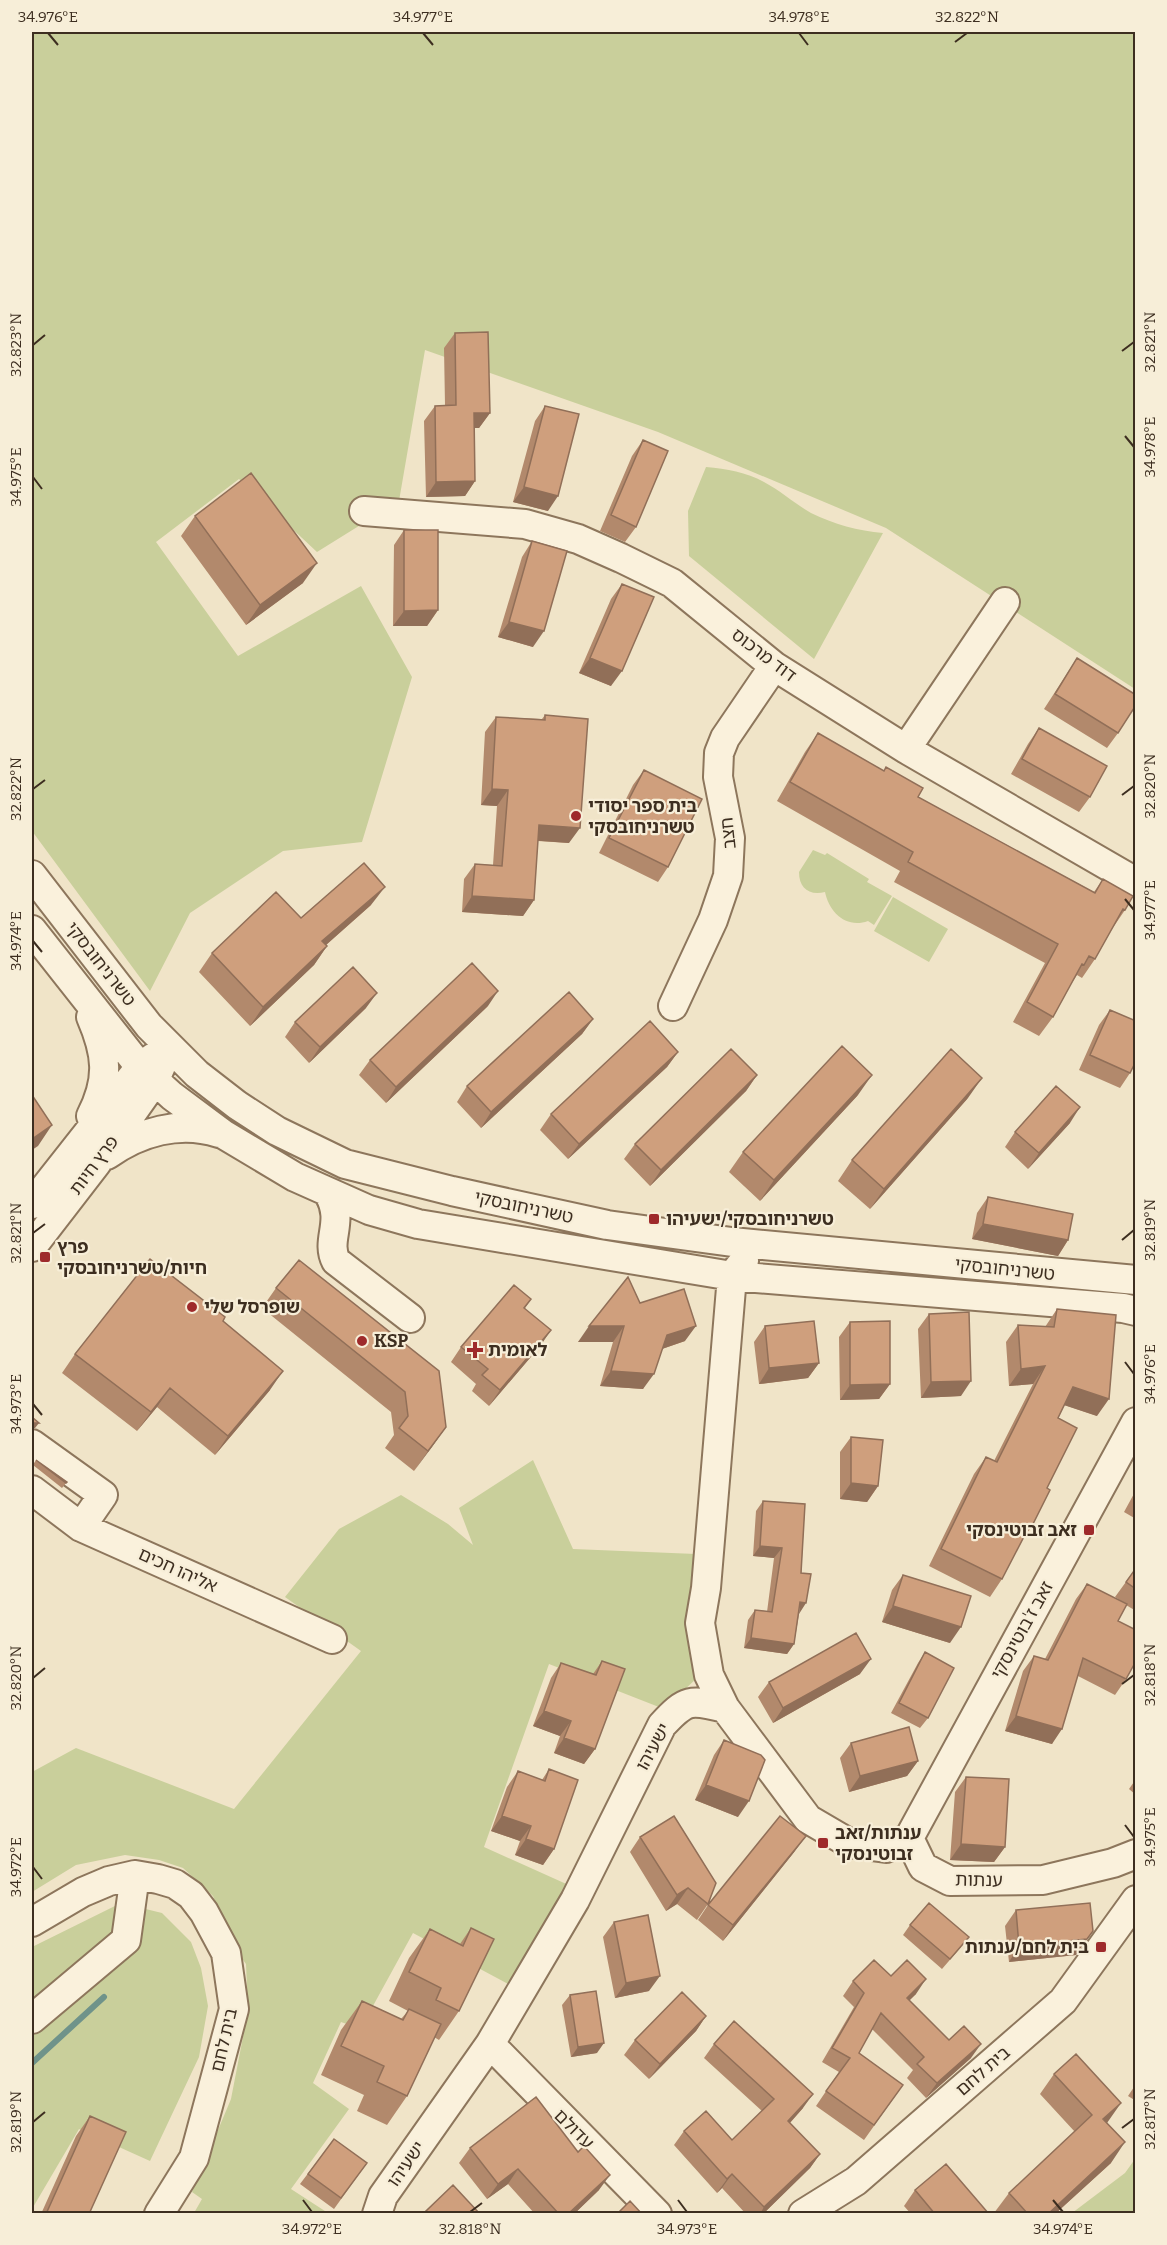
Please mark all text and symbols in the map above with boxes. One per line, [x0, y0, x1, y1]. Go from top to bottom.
text: 34.976°E [18, 8, 78, 26]
text: 34.977°E [393, 8, 453, 26]
text: 34.978°E [768, 8, 830, 26]
text: 32.822°N [935, 8, 999, 26]
text: 32.821°N [1141, 311, 1159, 372]
text: 32.823°N [7, 313, 25, 377]
text: 34.978°E [1141, 416, 1159, 478]
text: 34.975°E [7, 447, 25, 507]
street label: דוד מרכוס [727, 623, 801, 687]
text: 32.820°N [1141, 753, 1159, 818]
text: 32.822°N [7, 757, 25, 821]
place label: בית ספר יסודי טשרניחובסקי [588, 795, 698, 838]
marker: בית ספר יסודי טשרניחובסקי [569, 809, 583, 823]
street label: חצב [715, 816, 741, 850]
text: 34.977°E [1141, 880, 1159, 940]
text: 34.974°E [7, 911, 25, 971]
street label: טשרניחובסקי [61, 918, 141, 1010]
street label: פרץ חיות [65, 1131, 123, 1199]
street label: טשרניחובסקי [472, 1186, 576, 1228]
text: 32.819°N [1141, 1199, 1159, 1261]
text: 32.821°N [7, 1202, 25, 1263]
place label: טשרניחובסקי/ישעיהו [666, 1208, 834, 1230]
marker: טשרניחובסקי/ישעיהו [647, 1212, 661, 1226]
place label: פרץ חיות/טשרניחובסקי [57, 1236, 207, 1279]
marker: פרץ חיות/טשרניחובסקי [38, 1250, 52, 1264]
street label: טשרניחובסקי [954, 1253, 1056, 1285]
place label: שופרסל שלי [204, 1296, 300, 1318]
marker: שופרסל שלי [185, 1300, 199, 1314]
place label: KSP [374, 1330, 408, 1352]
marker: KSP [355, 1334, 369, 1348]
place label: לאומית [488, 1339, 548, 1361]
marker: לאומית [466, 1341, 484, 1359]
text: 34.976°E [1141, 1344, 1159, 1404]
text: 34.973°E [7, 1374, 25, 1434]
place label: זאב זבוטינסקי [966, 1519, 1077, 1541]
marker: זאב זבוטינסקי [1082, 1523, 1096, 1537]
street label: אליהו חכים [135, 1543, 221, 1597]
street label: זאב ז'בוטינסקי [986, 1577, 1058, 1683]
text: 32.818°N [1141, 1644, 1159, 1706]
text: 32.820°N [7, 1645, 25, 1710]
street label: ישעיהו [631, 1719, 675, 1775]
text: 34.975°E [1141, 1807, 1159, 1867]
place label: ענתות/זאב זבוטינסקי [835, 1822, 921, 1865]
marker: ענתות/זאב זבוטינסקי [816, 1836, 830, 1850]
text: 34.972°E [7, 1837, 25, 1897]
street label: ענתות [955, 1869, 1003, 1891]
place label: בית לחם/ענתות [965, 1936, 1089, 1958]
marker: בית לחם/ענתות [1094, 1940, 1108, 1954]
street label: בית לחם [206, 2006, 242, 2074]
street label: בית לחם [951, 2041, 1015, 2101]
text: 32.817°N [1141, 2088, 1159, 2150]
text: 32.819°N [7, 2091, 25, 2153]
street label: עדולם [549, 2104, 599, 2154]
street label: ישעיהו [382, 2137, 430, 2191]
text: 34.972°E [282, 2220, 342, 2238]
text: 32.818°N [439, 2220, 501, 2238]
text: 34.973°E [657, 2220, 717, 2238]
text: 34.974°E [1033, 2220, 1093, 2238]

